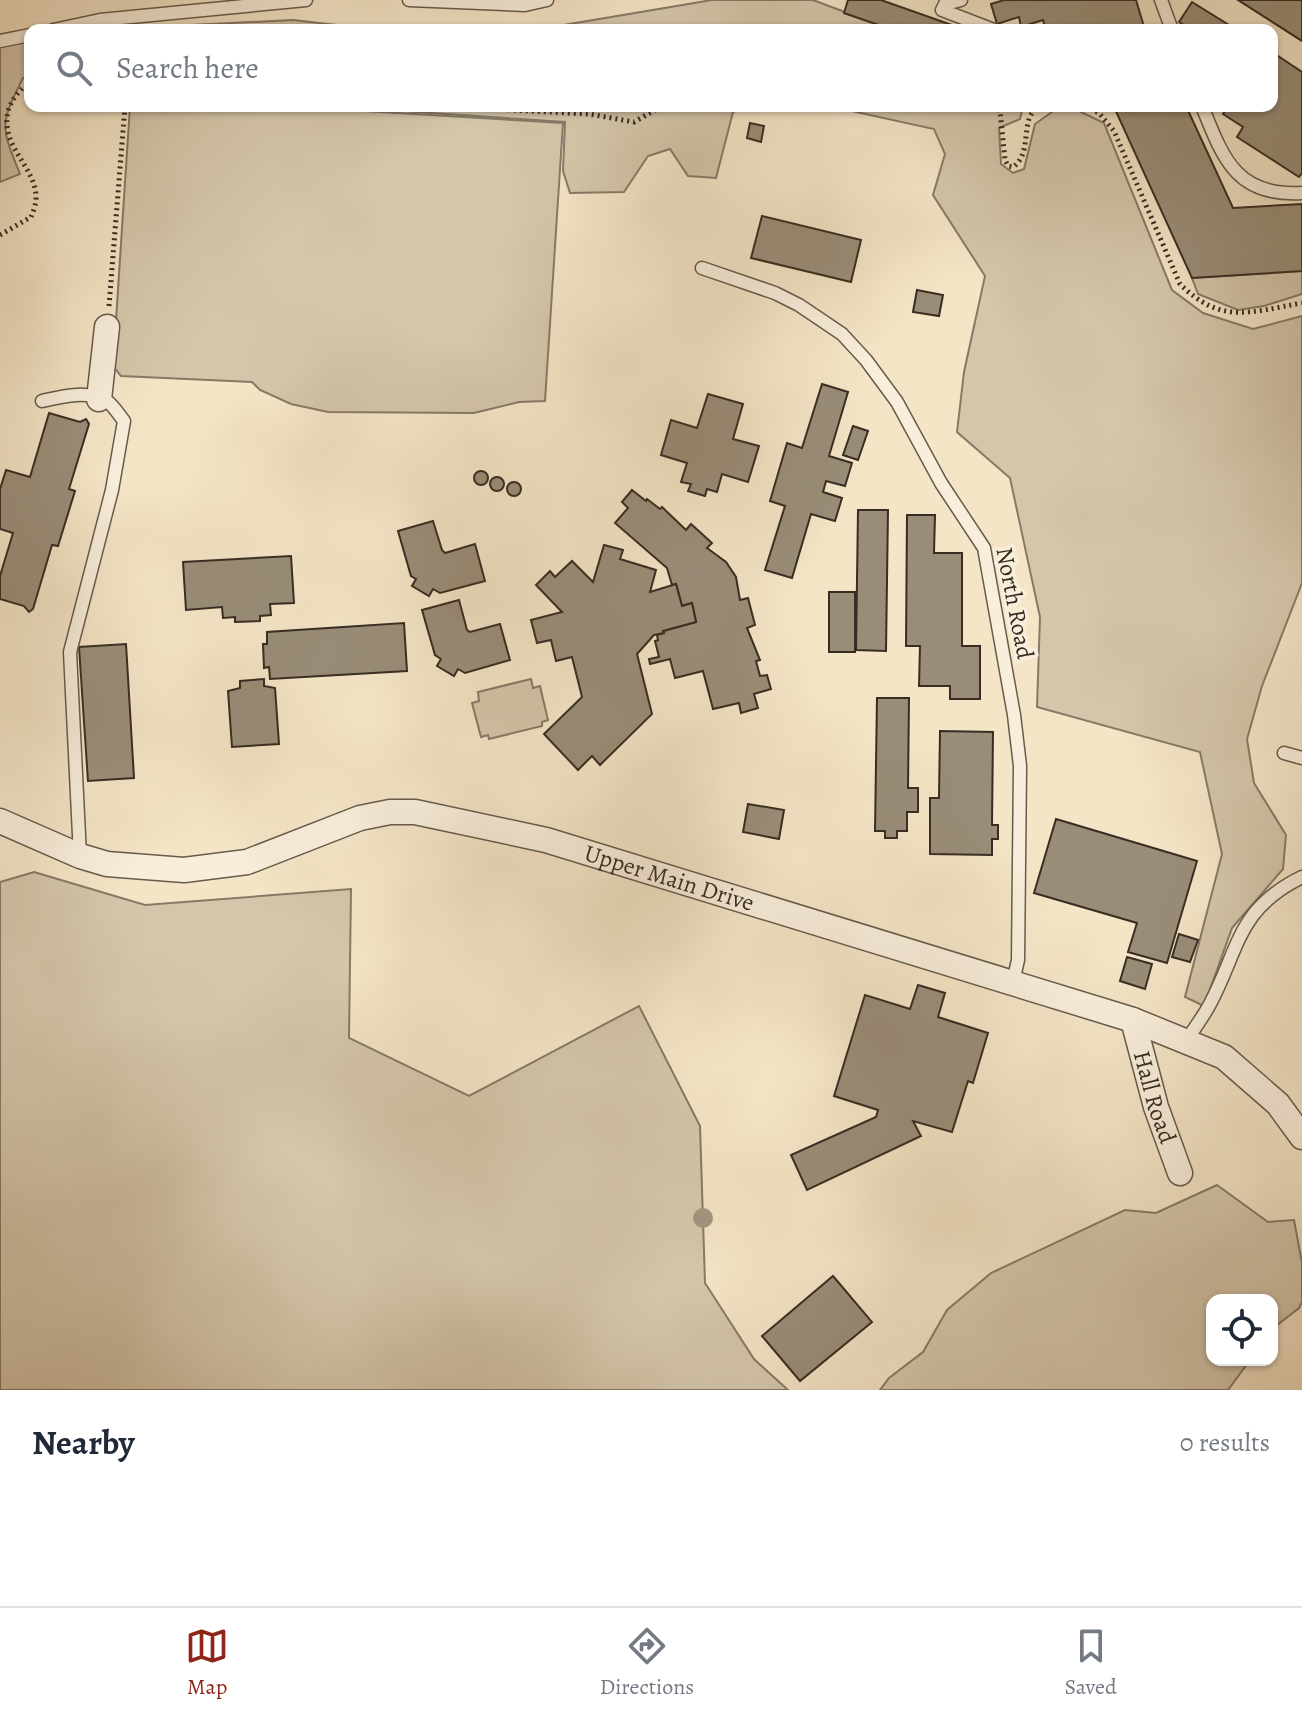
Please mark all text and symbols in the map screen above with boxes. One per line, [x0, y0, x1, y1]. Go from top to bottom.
search box [24, 24, 1278, 112]
icon: search [52, 46, 96, 90]
text: Search here [116, 48, 259, 88]
street label: North Road [988, 544, 1042, 662]
street label: Upper Main Drive [581, 837, 758, 919]
street label: Hall Road [1126, 1047, 1184, 1148]
map controls [1206, 1294, 1278, 1366]
button: locate [1206, 1294, 1278, 1366]
text: Nearby [32, 1419, 135, 1466]
text: 0 results [1180, 1425, 1270, 1460]
tab: Map [185, 1624, 229, 1702]
tab: Directions [600, 1624, 694, 1702]
tab: Saved [1065, 1624, 1117, 1702]

